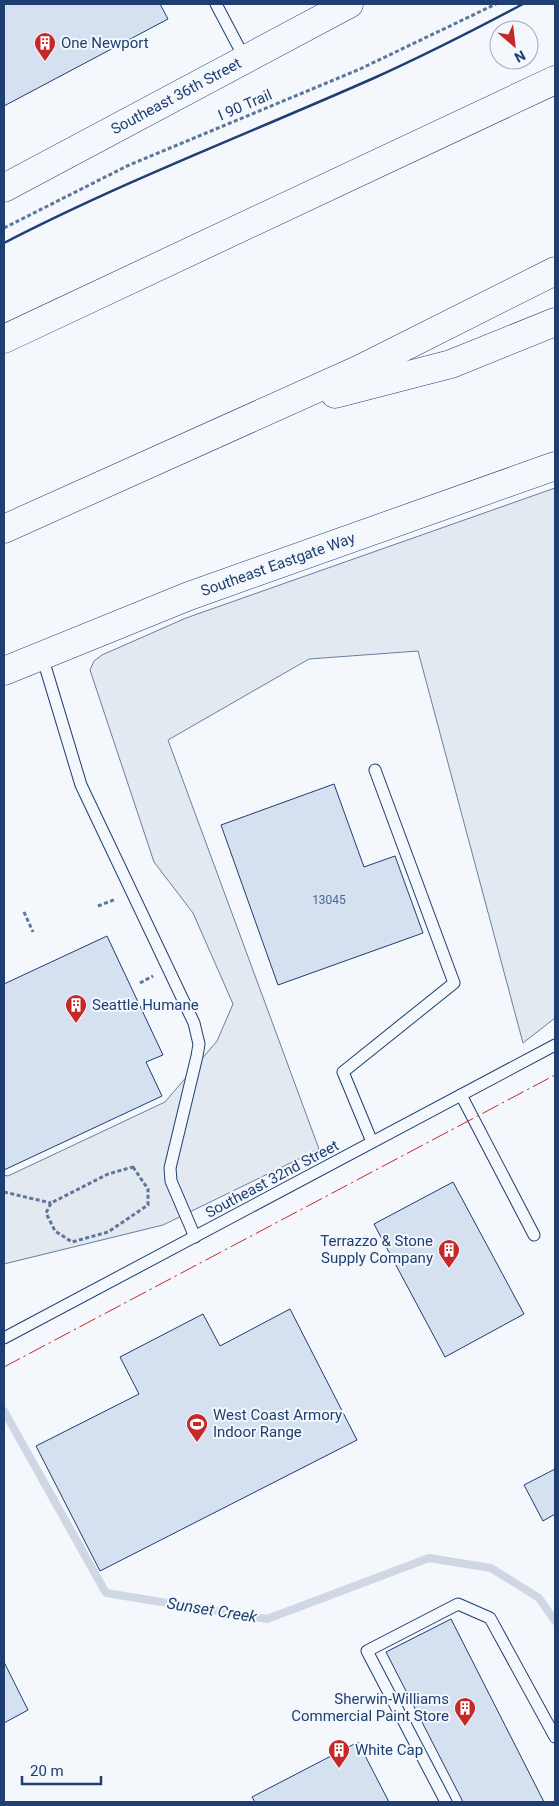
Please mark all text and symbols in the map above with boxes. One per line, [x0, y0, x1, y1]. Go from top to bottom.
north arrow [489, 20, 539, 70]
building icon: One Newport [33, 31, 57, 62]
place label: One Newport [61, 34, 149, 52]
text: N [512, 47, 528, 66]
street label: Southeast 36th Street [108, 54, 244, 138]
street label: I 90 Trail [215, 86, 275, 124]
street label: Southeast Eastgate Way [198, 529, 357, 600]
house number: 13045 [312, 893, 346, 907]
building icon: Seattle Humane [64, 993, 88, 1024]
place label: Seattle Humane [92, 996, 199, 1014]
street label: Southeast 32nd Street [202, 1136, 342, 1222]
place label: Terrazzo & Stone Supply Company [320, 1232, 433, 1267]
building icon: Terrazzo & Stone Supply Company [437, 1238, 461, 1269]
place label: West Coast Armory Indoor Range [213, 1406, 342, 1441]
sports icon: West Coast Armory Indoor Range [185, 1412, 209, 1443]
water label: Sunset Creek [166, 1593, 260, 1627]
place label: Sherwin-Williams Commercial Paint Store [291, 1690, 449, 1725]
building icon: Sherwin-Williams Commercial Paint Store [453, 1696, 477, 1727]
building icon: White Cap [327, 1738, 351, 1769]
place label: White Cap [355, 1741, 423, 1759]
scale bar [22, 1754, 101, 1786]
text: 20 m [30, 1762, 64, 1780]

